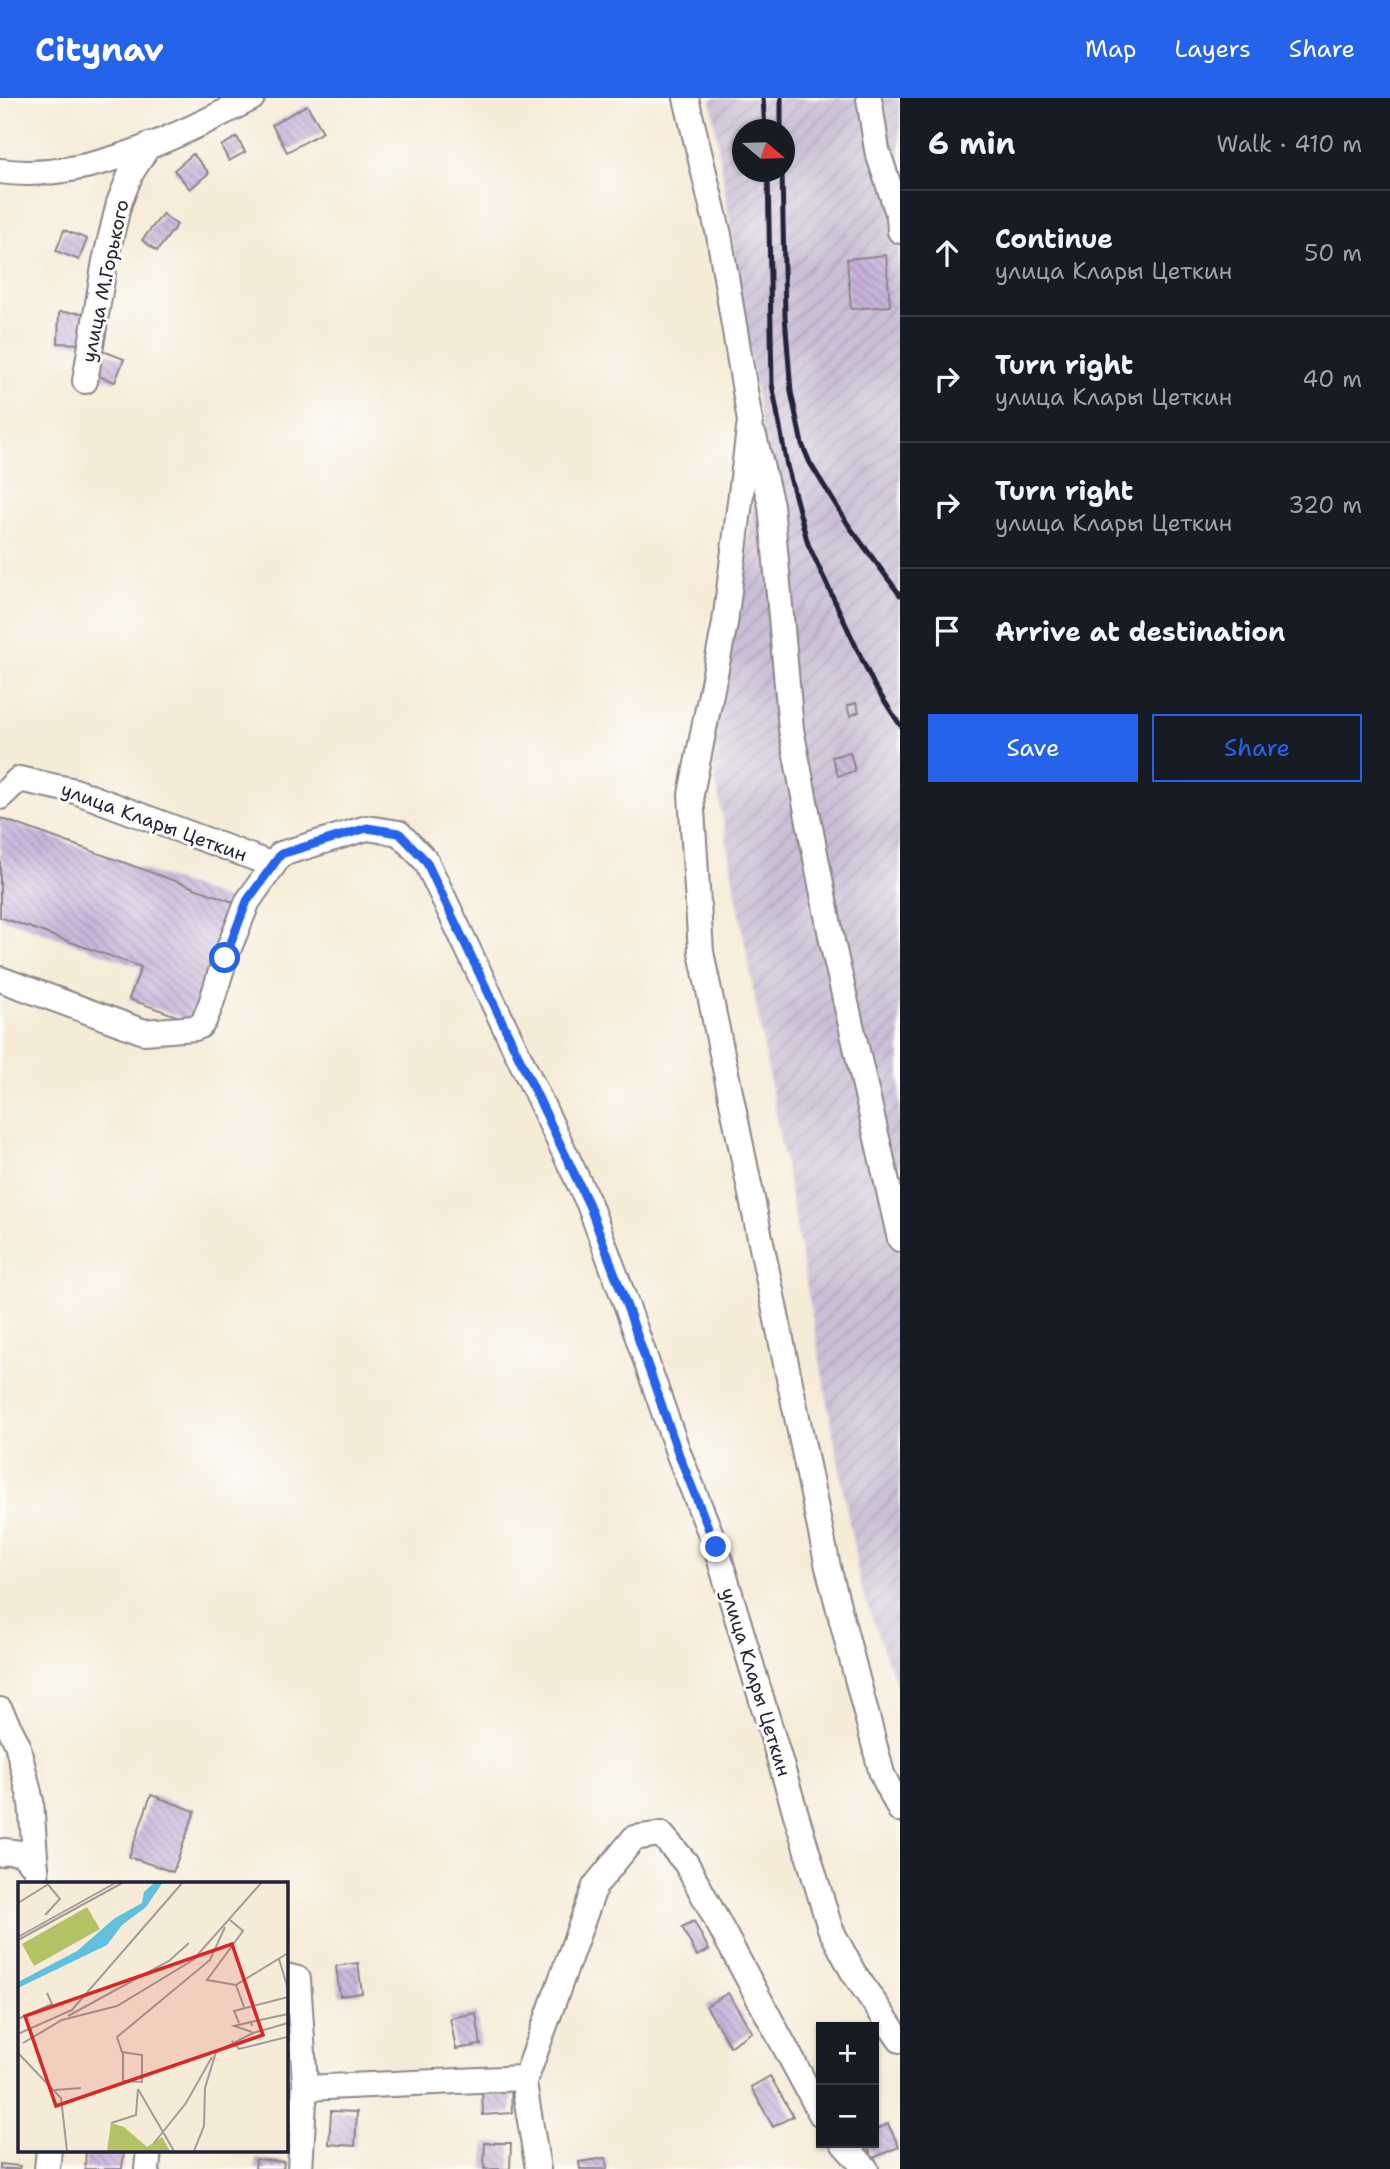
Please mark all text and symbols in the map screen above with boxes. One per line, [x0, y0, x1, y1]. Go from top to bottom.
text: Citynav [35, 27, 164, 72]
text: Map [1085, 33, 1136, 65]
text: Layers [1174, 33, 1251, 65]
text: Share [1289, 33, 1355, 65]
north arrow [732, 119, 795, 182]
text: 6 min [928, 123, 1015, 164]
text: Walk · 410 m [1217, 129, 1362, 159]
street label: улица М.Горького [76, 197, 134, 365]
text: Continue [995, 221, 1113, 256]
icon: ahead [928, 234, 966, 272]
text: 50 m [1304, 238, 1362, 268]
text: улица Клары Цеткин [995, 256, 1232, 286]
text: Turn right [995, 347, 1133, 382]
icon: right [928, 360, 966, 398]
text: 40 m [1302, 364, 1362, 394]
text: улица Клары Цеткин [995, 382, 1232, 412]
text: Turn right [995, 473, 1133, 508]
icon: right [928, 486, 966, 524]
text: 320 m [1288, 490, 1362, 520]
text: улица Клары Цеткин [995, 508, 1232, 538]
icon: arrive [928, 612, 966, 650]
text: Arrive at destination [995, 614, 1285, 649]
button: Save [928, 714, 1138, 782]
button: Share [1152, 714, 1362, 782]
street label: улица Клары Цеткин [58, 777, 250, 867]
route start [209, 942, 240, 973]
route end [700, 1531, 731, 1562]
street label: улица Клары Цеткин [715, 1585, 797, 1779]
inset map [18, 1882, 287, 2152]
map controls [816, 2022, 879, 2148]
button: + [816, 2022, 879, 2085]
button: − [816, 2085, 879, 2148]

